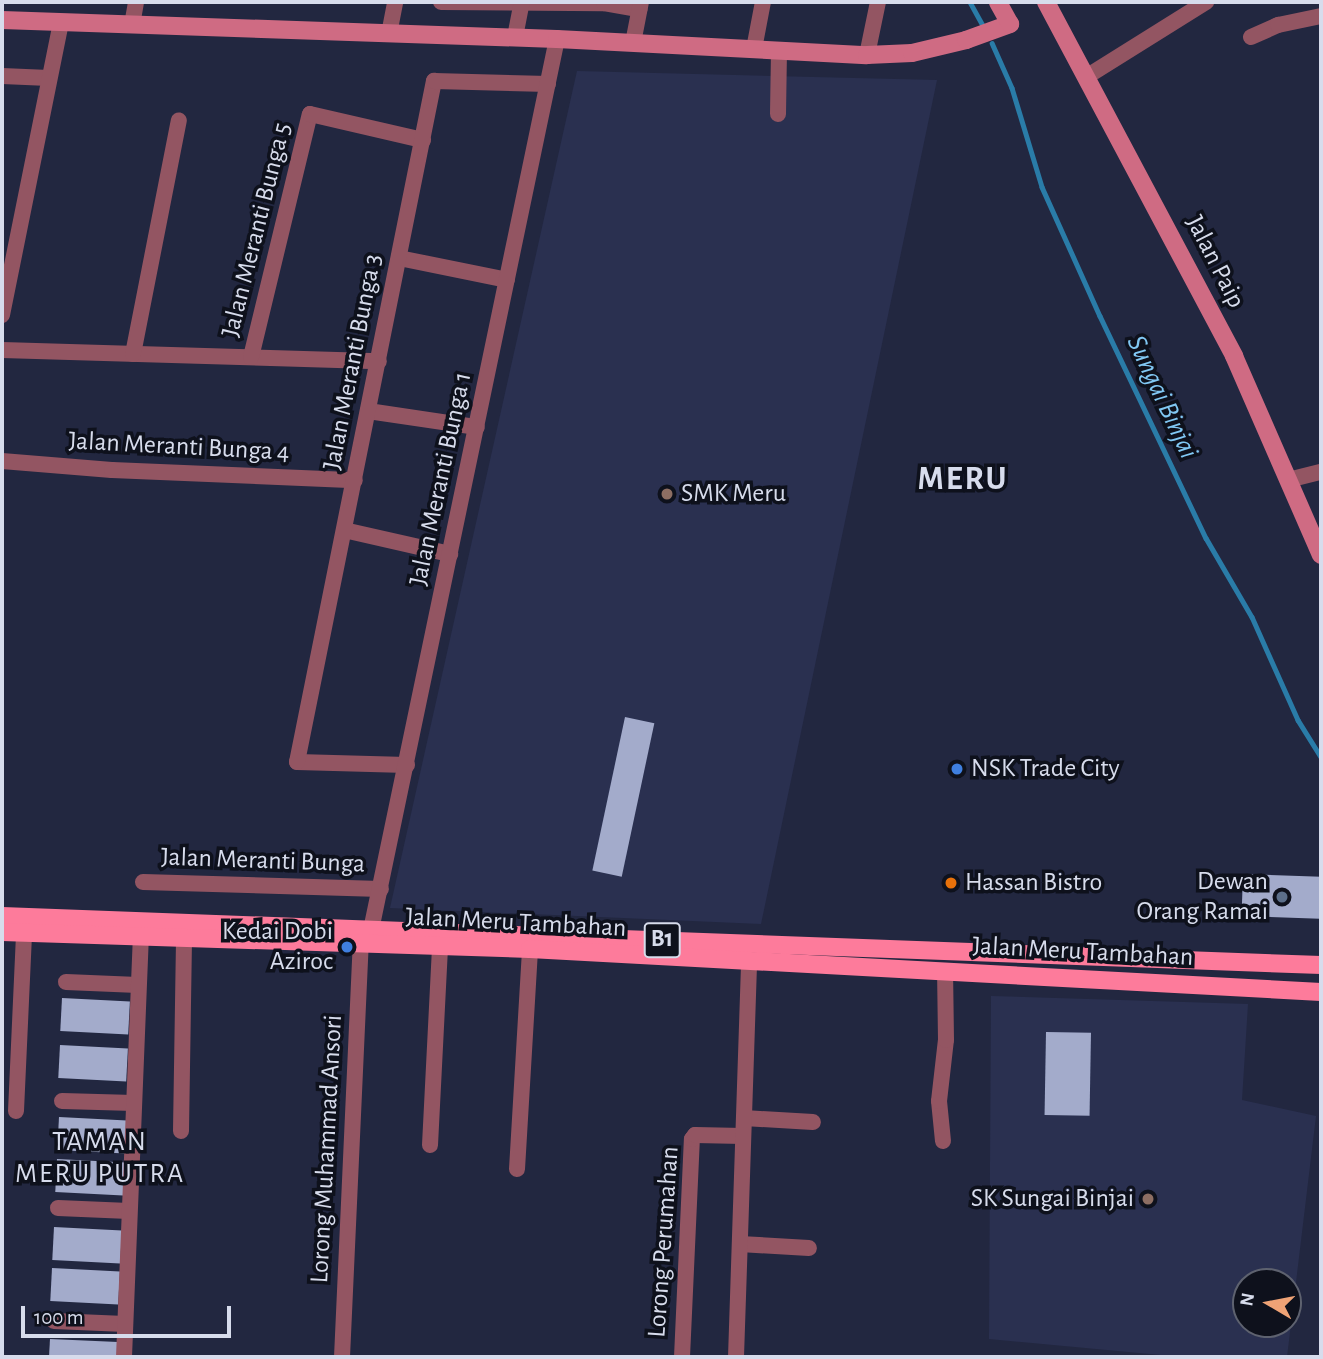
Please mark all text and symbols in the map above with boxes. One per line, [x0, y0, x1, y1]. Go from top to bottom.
street label: Jalan Meranti Bunga 5 [215, 120, 299, 340]
street label: Jalan Paip [1178, 210, 1252, 314]
street label: Jalan Meranti Bunga 3 [317, 251, 389, 473]
water label: Sungai Binjai [1119, 330, 1205, 464]
street label: Jalan Meranti Bunga 1 [403, 369, 479, 589]
street label: Jalan Meranti Bunga 4 [68, 426, 290, 468]
district label: MERU [918, 460, 1008, 500]
place label: SMK Meru [681, 478, 786, 510]
marker: SMK Meru [659, 486, 675, 502]
place label: NSK Trade City [971, 753, 1120, 785]
marker: NSK Trade City [949, 761, 965, 777]
street label: Jalan Meranti Bunga [160, 842, 366, 880]
place label: Dewan Orang Ramai [1136, 866, 1268, 928]
place label: Hassan Bistro [965, 867, 1102, 899]
marker: Hassan Bistro [943, 875, 959, 891]
marker: Dewan Orang Ramai [1274, 889, 1290, 905]
street label: Jalan Meru Tambahan [405, 902, 627, 944]
place label: Kedai Dobi Aziroc [222, 916, 333, 978]
road number: B1 [643, 920, 681, 960]
street label: Jalan Meru Tambahan [972, 931, 1194, 973]
marker: Kedai Dobi Aziroc [339, 939, 355, 955]
street label: Lorong Muhammad Ansori [304, 1014, 350, 1284]
district label: TAMAN MERU PUTRA [16, 1125, 184, 1191]
street label: Lorong Perumahan [642, 1145, 686, 1339]
place label: SK Sungai Binjai [971, 1183, 1134, 1215]
marker: SK Sungai Binjai [1140, 1191, 1156, 1207]
north arrow [1232, 1268, 1302, 1338]
text: N [1237, 1291, 1258, 1308]
scale bar [24, 1292, 234, 1336]
text: 100 m [34, 1307, 84, 1328]

